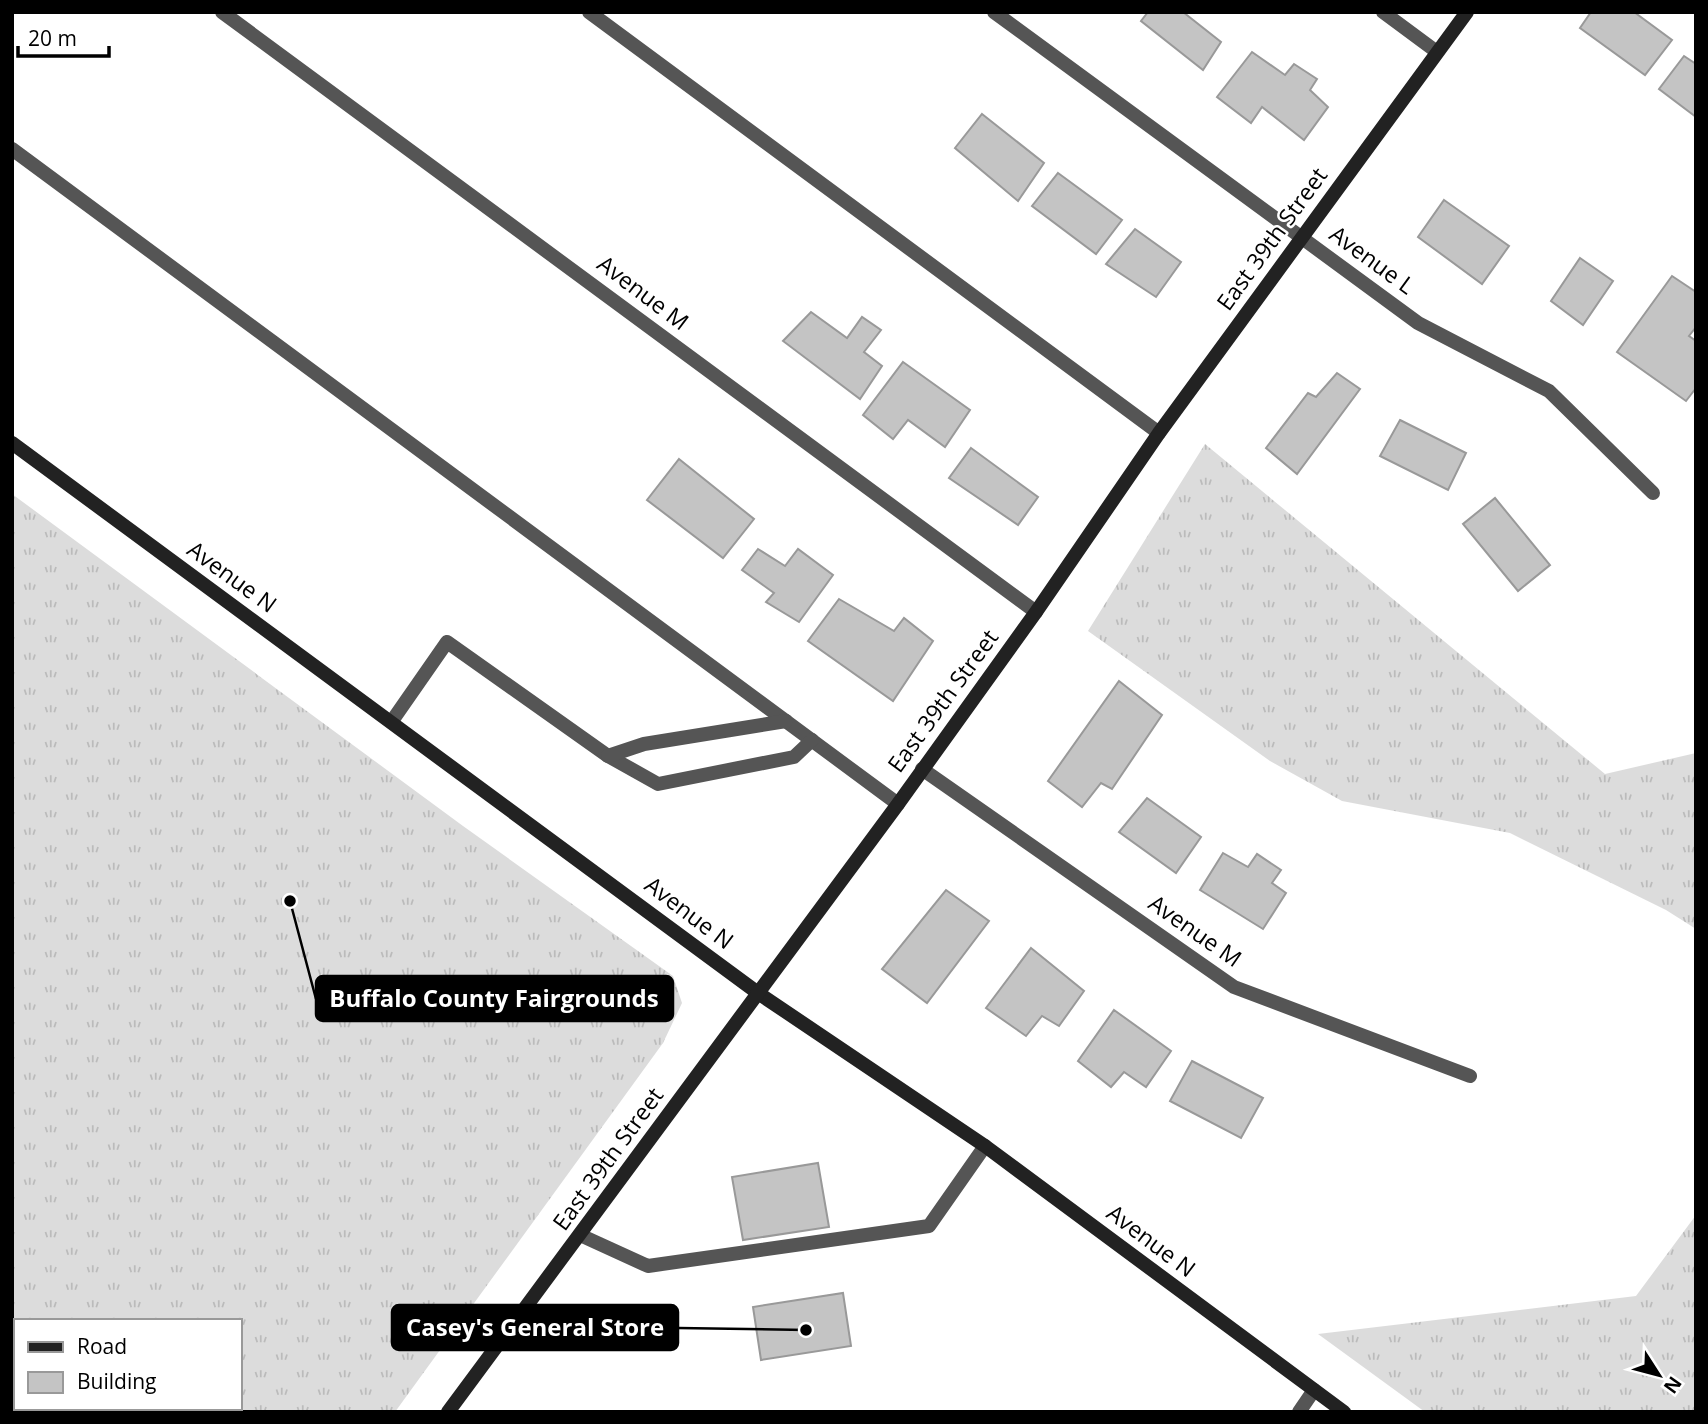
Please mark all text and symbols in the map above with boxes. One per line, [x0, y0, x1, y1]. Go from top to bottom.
scale bar [18, 14, 108, 58]
text: 20 m [28, 24, 77, 52]
street label: East 39th Street [1208, 160, 1334, 316]
street label: Avenue L [1324, 217, 1422, 301]
street label: Avenue M [591, 247, 696, 337]
street label: Avenue N [181, 533, 284, 620]
street label: East 39th Street [879, 622, 1005, 778]
street label: Avenue N [639, 868, 741, 956]
street label: Avenue M [1143, 886, 1248, 974]
callout: Buffalo County Fairgrounds [316, 976, 673, 1021]
text: Buffalo County Fairgrounds [329, 981, 659, 1014]
street label: East 39th Street [544, 1080, 670, 1236]
street label: Avenue N [1101, 1196, 1203, 1284]
callout: Casey's General Store [392, 1305, 678, 1350]
text: Casey's General Store [406, 1310, 664, 1343]
legend [14, 1319, 242, 1410]
text: Road [77, 1332, 127, 1360]
north arrow [1624, 1340, 1694, 1410]
text: Building [77, 1367, 156, 1395]
text: N [1658, 1371, 1688, 1399]

